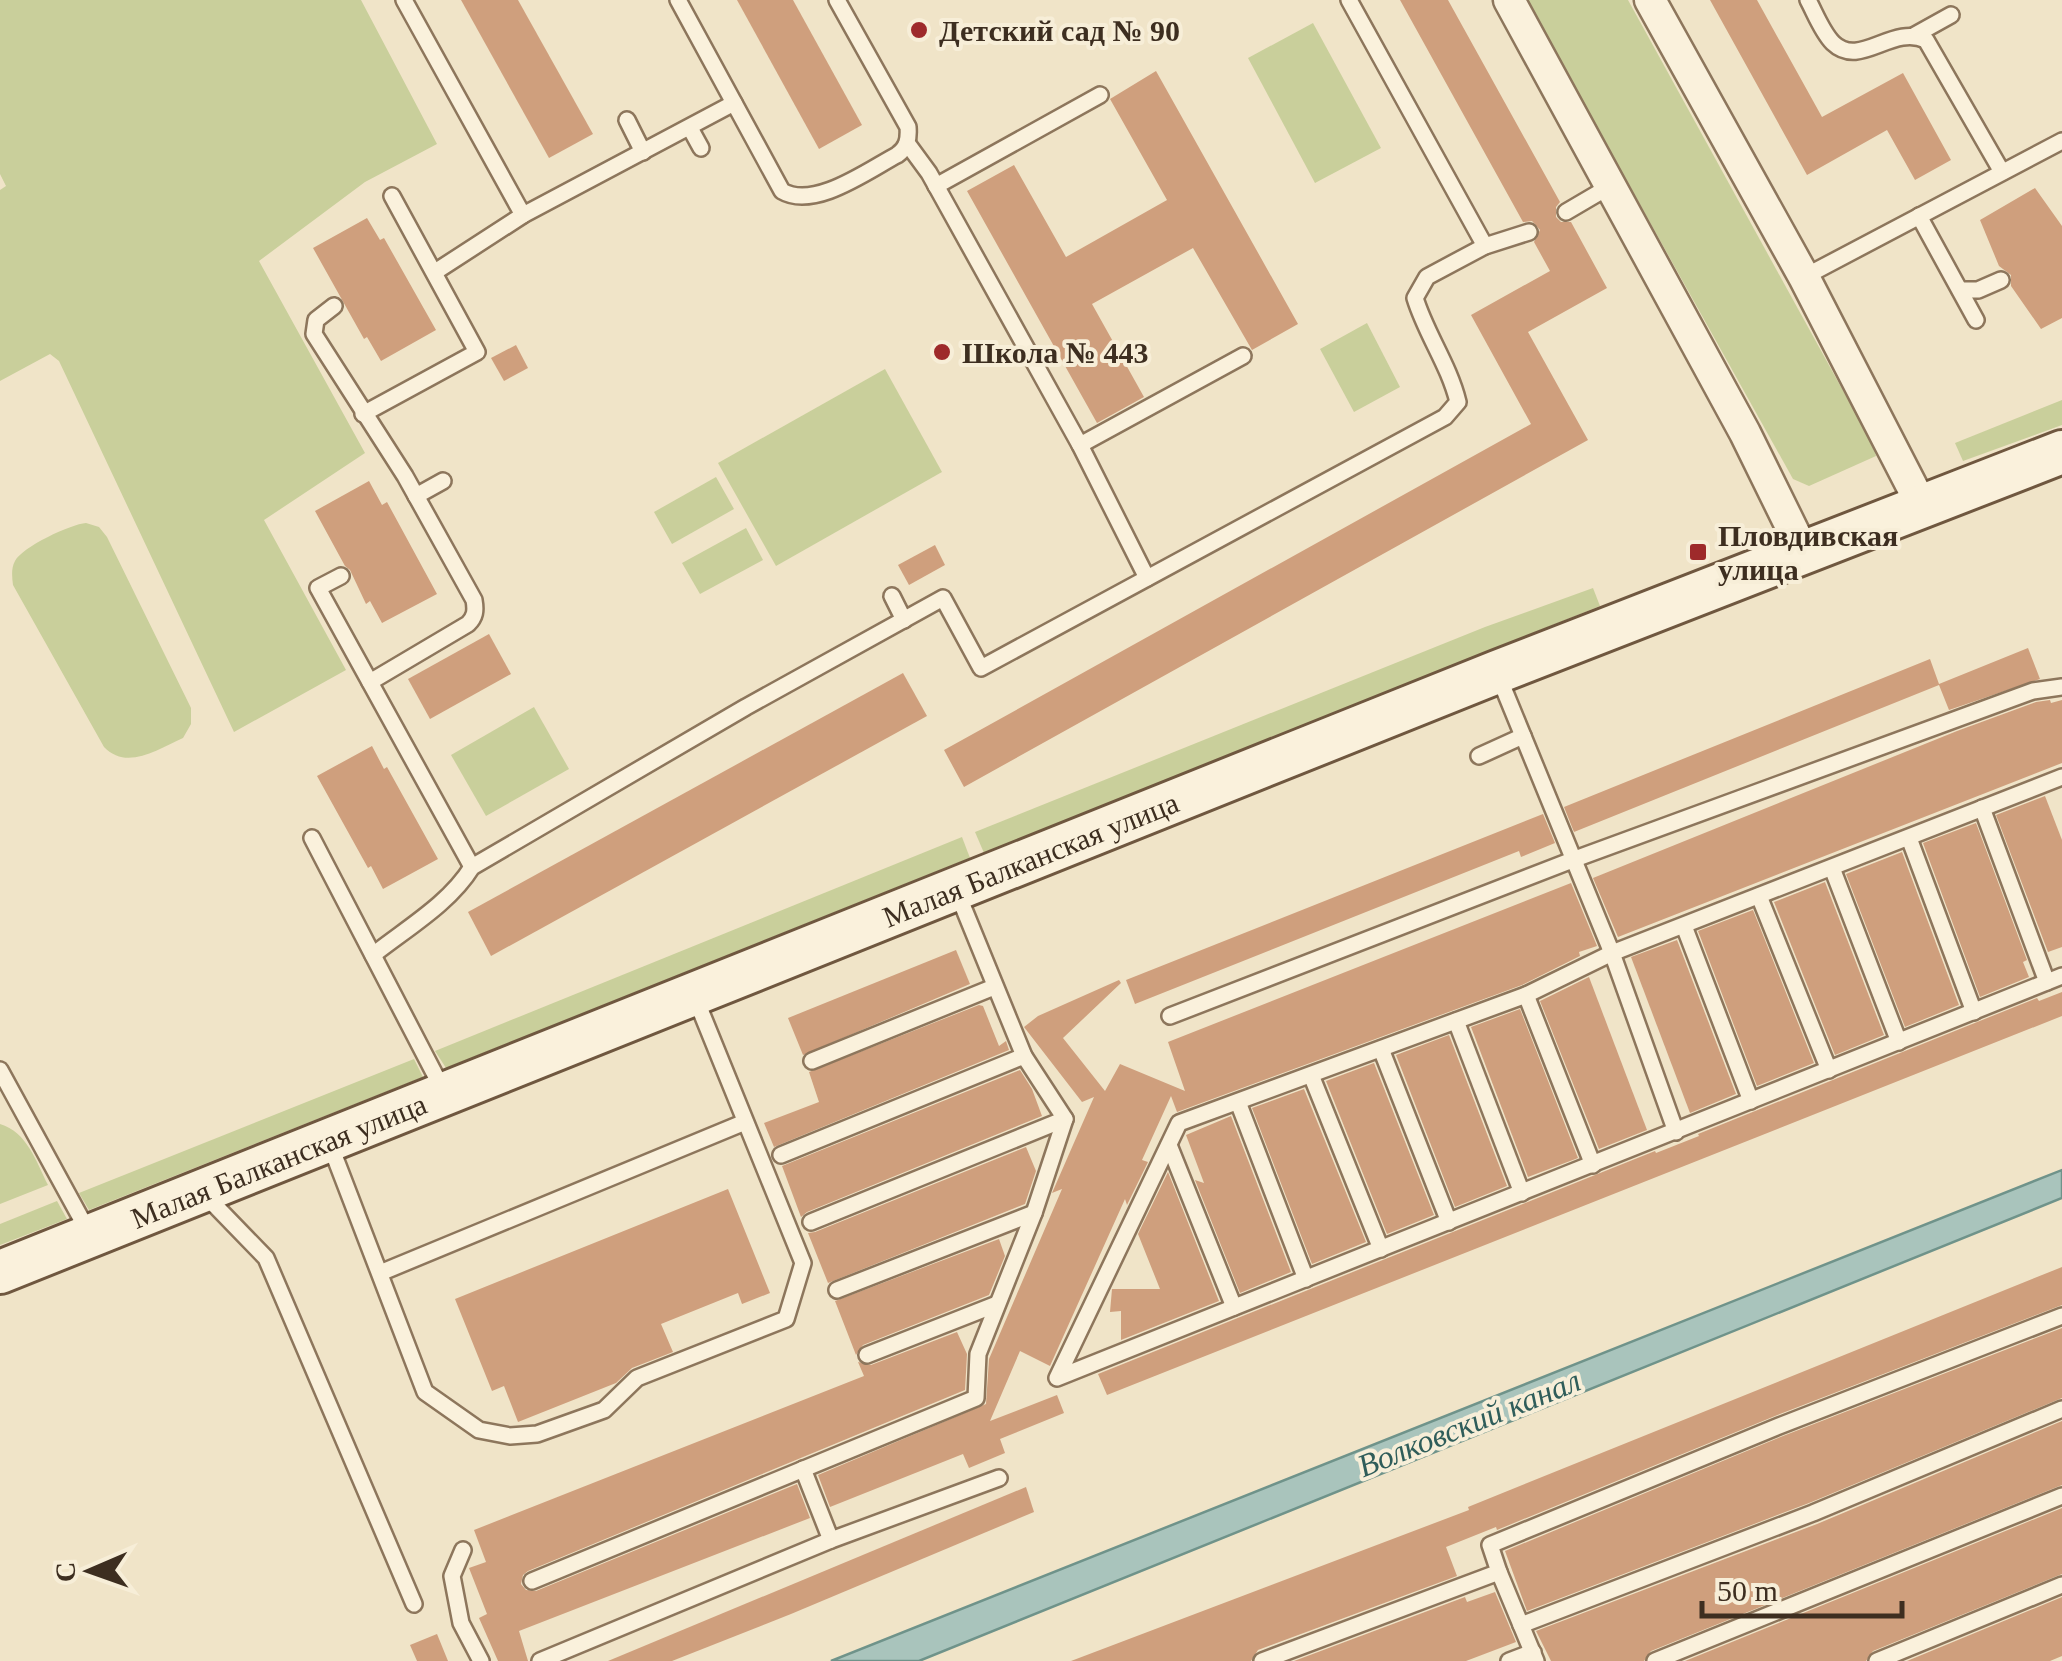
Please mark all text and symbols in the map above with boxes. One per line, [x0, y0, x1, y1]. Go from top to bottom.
place label: Детский сад № 90 [939, 14, 1180, 47]
marker: Детский сад № 90 [908, 19, 930, 41]
place label: Школа № 443 [962, 336, 1148, 369]
marker: Школа № 443 [931, 341, 953, 363]
place label: Пловдивская улица [1718, 519, 1898, 586]
marker: Пловдивская улица [1687, 541, 1709, 563]
street label: Малая Балканская улица [878, 785, 1183, 933]
street label: Малая Балканская улица [126, 1086, 431, 1234]
water label: Волковский канал [1352, 1362, 1586, 1484]
north arrow [40, 1521, 140, 1621]
scale bar [1702, 1556, 1902, 1618]
text: С [50, 1561, 81, 1583]
text: 50 m [1717, 1574, 1778, 1607]

